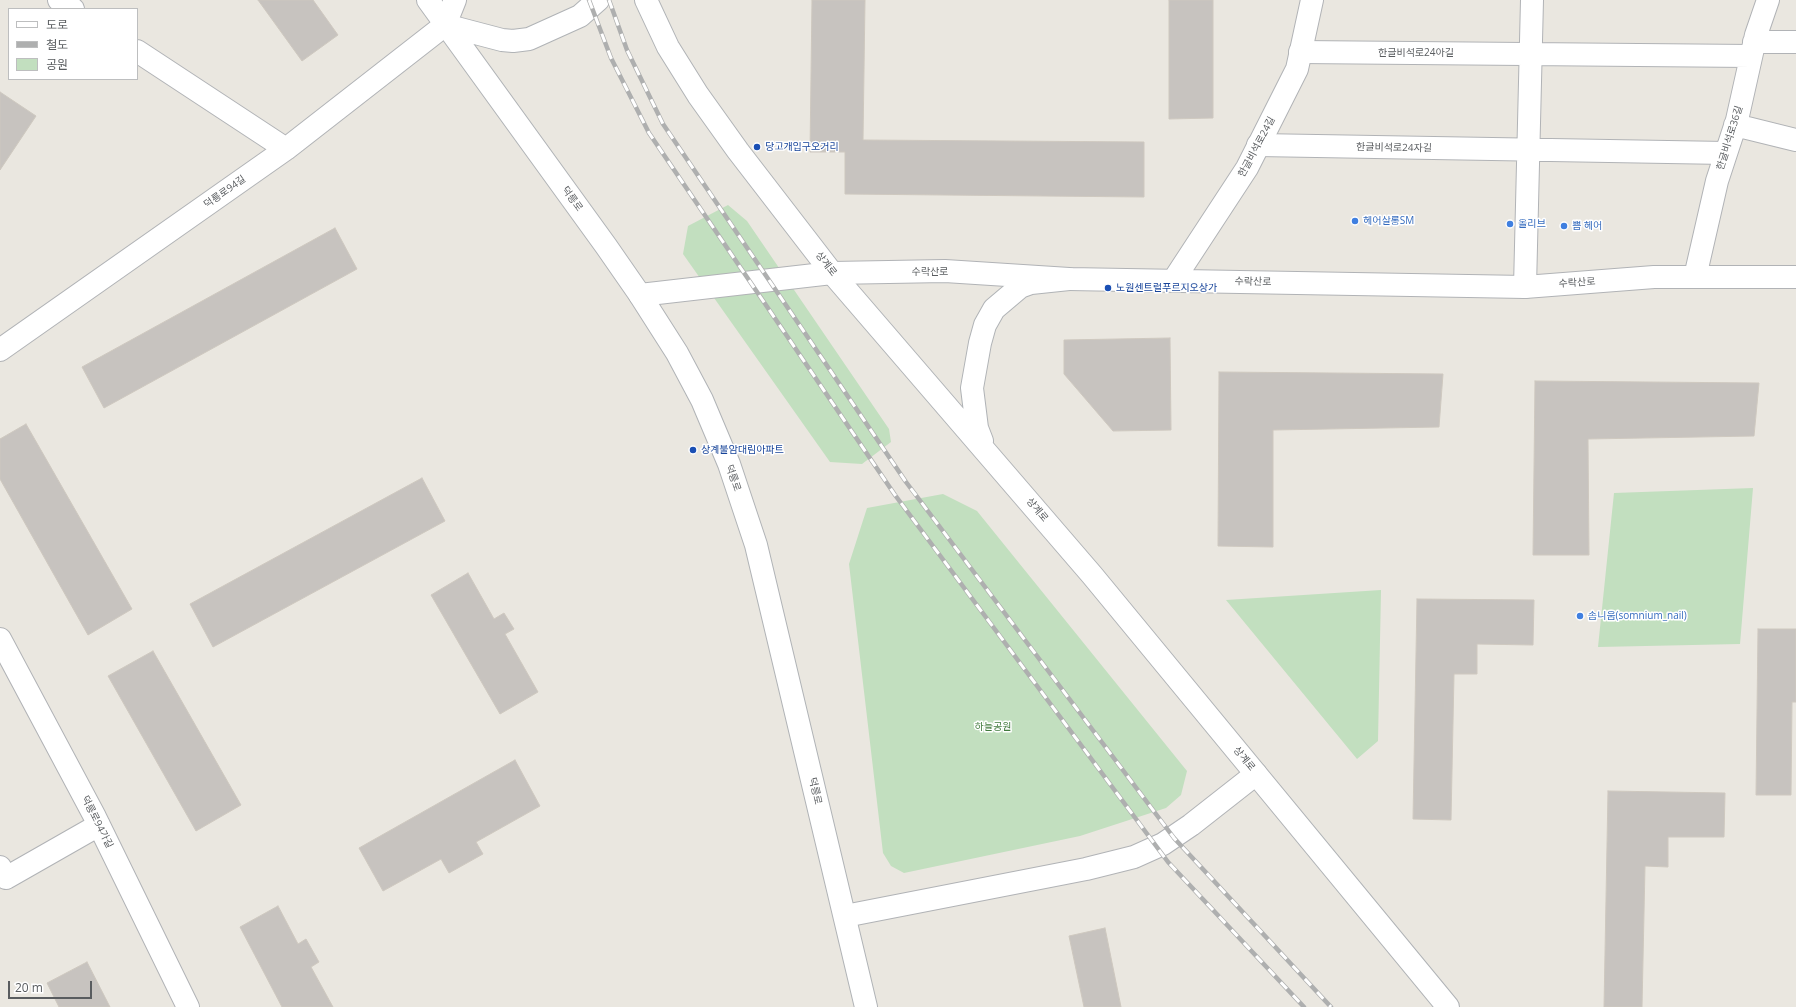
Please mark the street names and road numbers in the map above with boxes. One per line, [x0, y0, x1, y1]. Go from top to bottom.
street label: 한글비석로24아길 [1378, 47, 1454, 59]
street label: 한글비석로36길 [1715, 104, 1745, 172]
street label: 한글비석로24길 [1236, 115, 1278, 179]
street label: 한글비석로24자길 [1356, 141, 1432, 155]
street label: 덕릉로94길 [202, 173, 248, 211]
street label: 덕릉로 [559, 184, 585, 214]
street label: 상계로 [813, 249, 839, 279]
street label: 수락산로 [912, 266, 948, 278]
street label: 수락산로 [1234, 276, 1272, 288]
street label: 수락산로 [1558, 276, 1596, 290]
street label: 덕릉로 [723, 463, 743, 493]
street label: 상계로 [1024, 496, 1050, 524]
street label: 상계로 [1231, 744, 1257, 774]
street label: 덕릉로 [806, 776, 824, 806]
street label: 덕릉로94가길 [79, 794, 115, 850]

